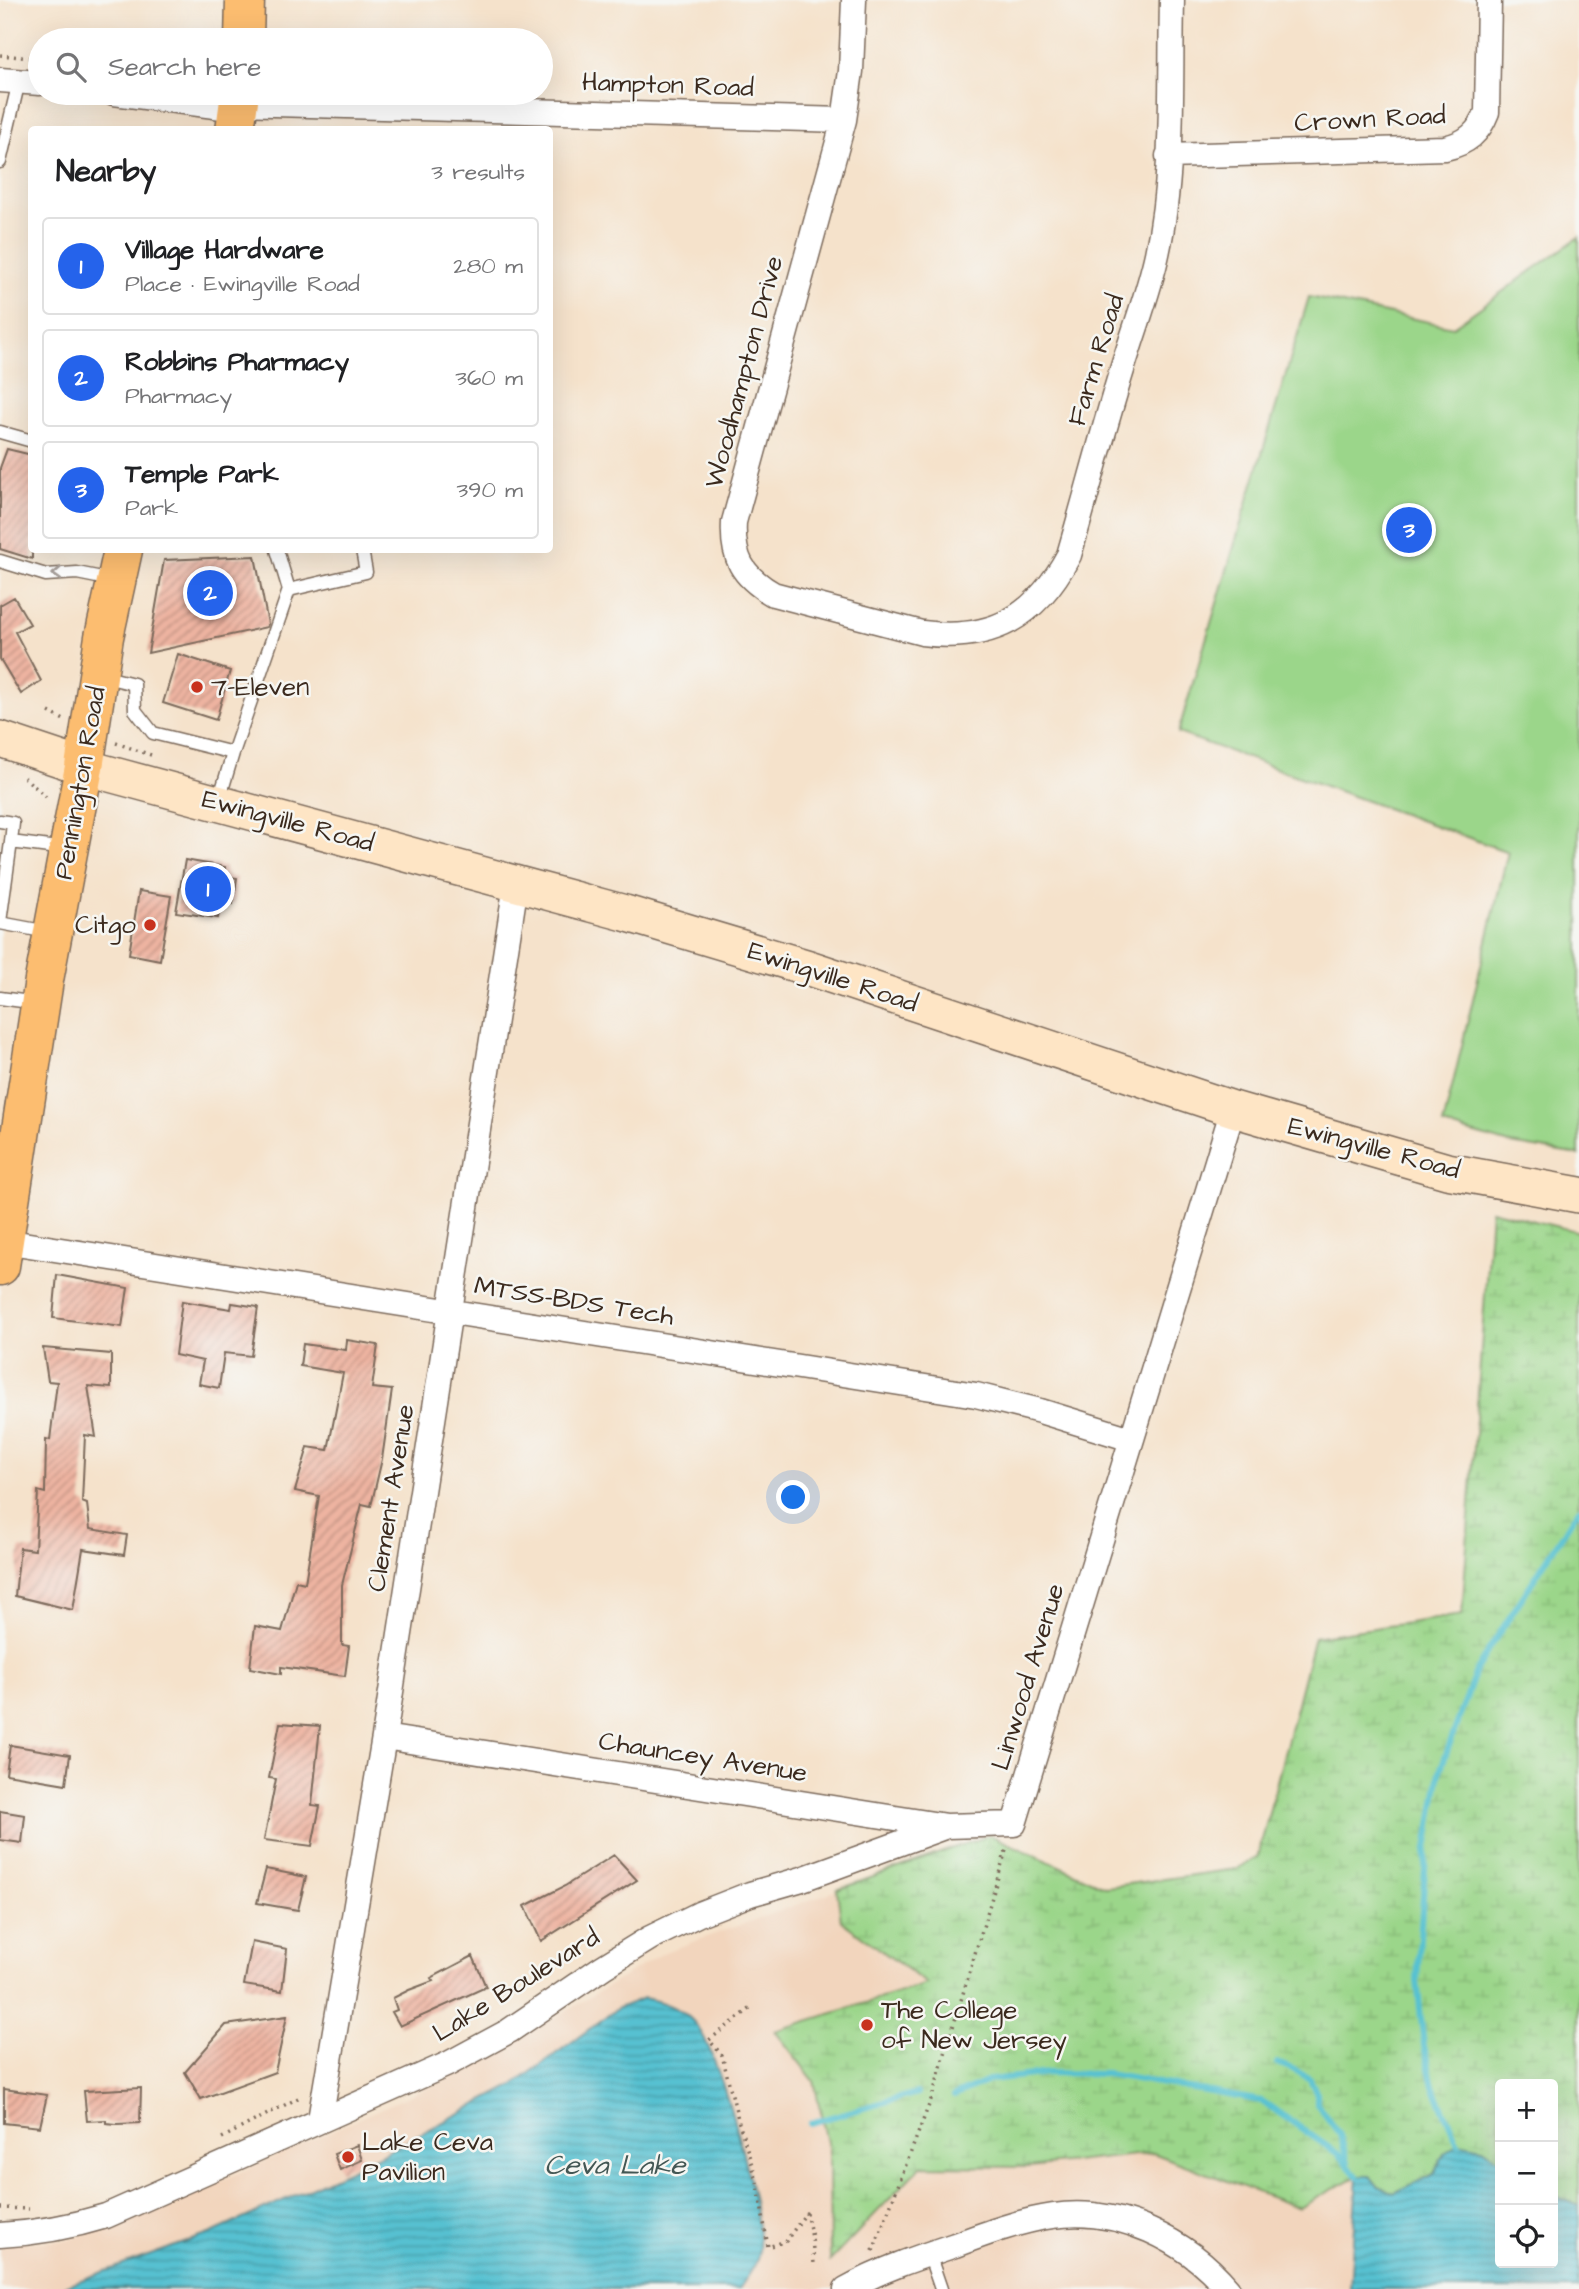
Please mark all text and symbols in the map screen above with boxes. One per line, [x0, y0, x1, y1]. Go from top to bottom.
search box [28, 28, 553, 105]
icon: search [52, 48, 90, 86]
text: Search here [108, 49, 261, 85]
street label: Hampton Road [581, 64, 755, 106]
street label: Crown Road [1293, 97, 1447, 141]
text: Nearby [56, 151, 156, 193]
text: 3 results [431, 156, 525, 188]
text: Village Hardware [125, 232, 324, 268]
text: 1 [80, 250, 82, 282]
text: 280 m [453, 250, 523, 282]
street label: Woodhampton Drive [696, 252, 792, 492]
text: Place · Ewingville Road [125, 268, 360, 300]
street label: Farm Road [1059, 290, 1133, 430]
text: Robbins Pharmacy [125, 344, 349, 380]
text: 2 [74, 362, 88, 394]
text: 360 m [455, 362, 523, 394]
text: Pharmacy [125, 380, 232, 412]
text: Temple Park [125, 456, 279, 492]
text: 3 [75, 474, 87, 506]
text: 390 m [457, 474, 523, 506]
text: Park [125, 492, 178, 524]
pin: 3 [1386, 504, 1432, 556]
one-way arrow [52, 566, 62, 582]
pin: 2 [187, 567, 233, 619]
place label: 7-Eleven [211, 669, 309, 705]
marker: 7-Eleven [189, 679, 205, 695]
street label: Pennington Road [45, 684, 117, 883]
street label: Ewingville Road [198, 781, 378, 863]
pin: 1 [185, 863, 231, 915]
place label: Citgo [75, 907, 136, 945]
marker: Citgo [142, 917, 158, 933]
street label: Ewingville Road [743, 933, 923, 1023]
street label: Ewingville Road [1284, 1108, 1464, 1190]
street label: MTSS-BDS Tech [472, 1267, 676, 1335]
street label: Clement Avenue [358, 1402, 424, 1594]
your location [776, 1480, 810, 1514]
street label: Linwood Avenue [983, 1579, 1073, 1775]
street label: Chauncey Avenue [596, 1723, 810, 1793]
street label: Lake Boulevard [426, 1919, 606, 2051]
place label: The College of New Jersey [881, 1992, 1067, 2060]
marker: The College of New Jersey [859, 2017, 875, 2033]
map controls [1495, 2079, 1558, 2268]
button: + [1495, 2079, 1558, 2142]
place label: Lake Ceva Pavilion [362, 2124, 493, 2190]
button: − [1495, 2142, 1558, 2205]
water label: Ceva Lake [545, 2146, 687, 2185]
marker: Lake Ceva Pavilion [340, 2149, 356, 2165]
button: locate [1495, 2205, 1558, 2268]

